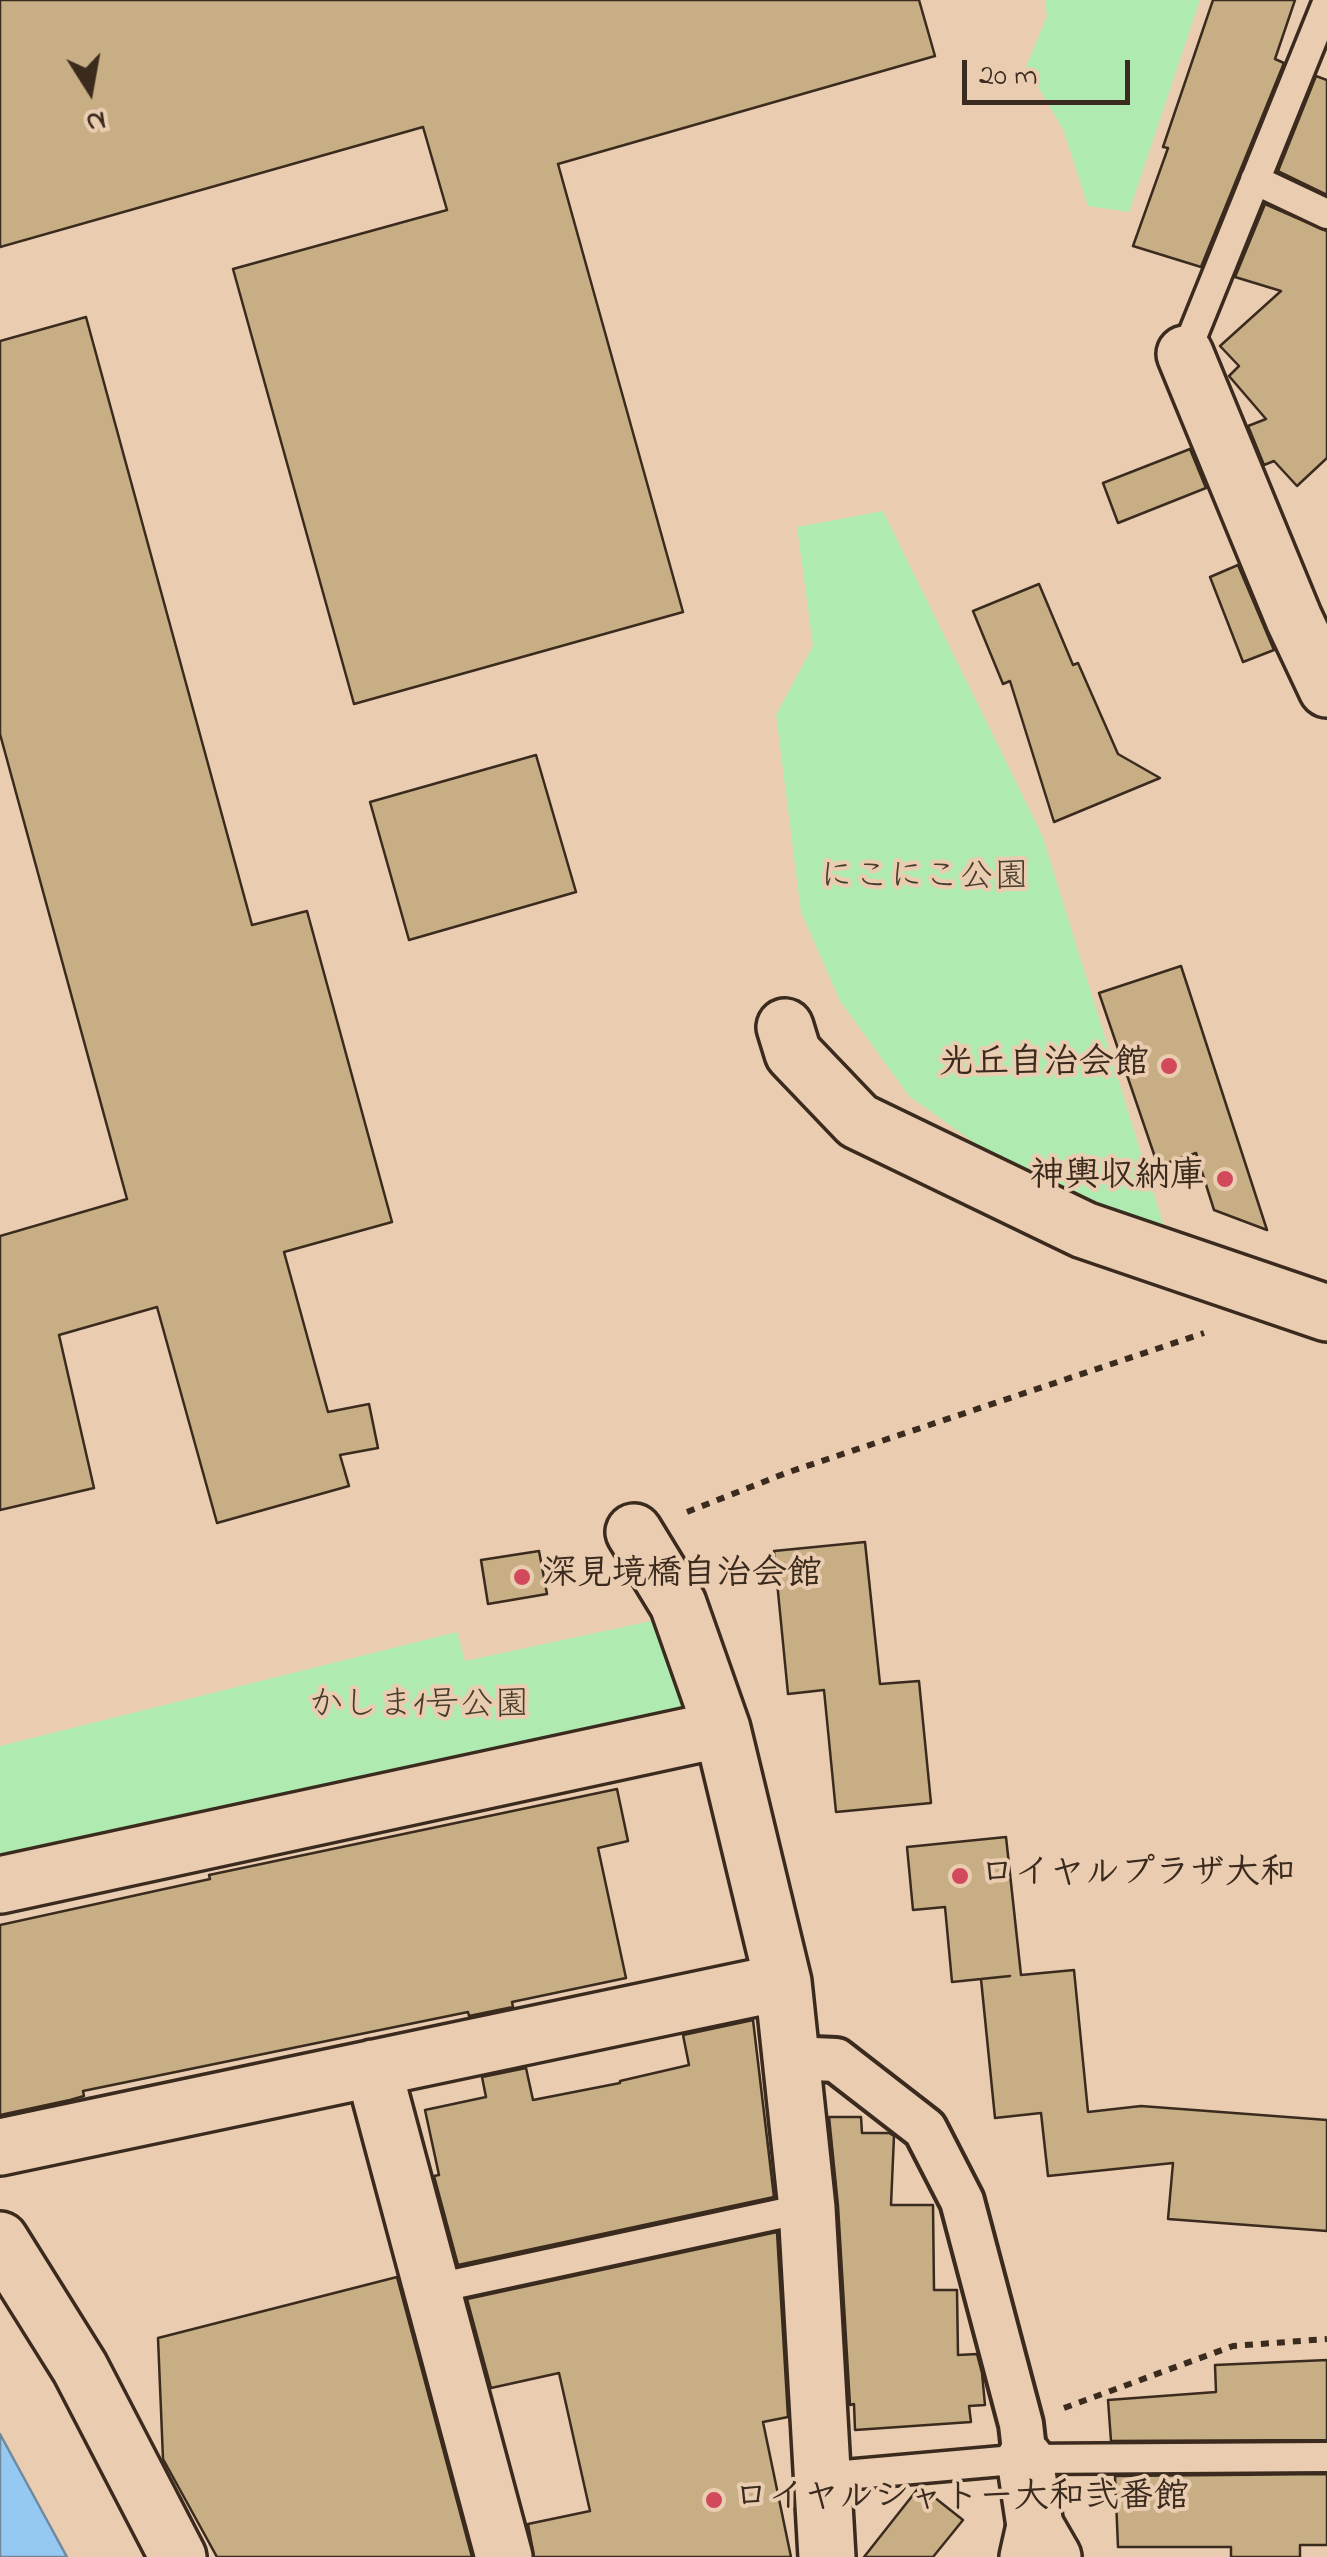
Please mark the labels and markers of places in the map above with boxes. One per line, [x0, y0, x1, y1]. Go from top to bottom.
place label: 光丘自治会館 [939, 1045, 1149, 1087]
marker: 光丘自治会館 [1158, 1055, 1180, 1077]
place label: 神輿収納庫 [1030, 1158, 1205, 1200]
marker: 神輿収納庫 [1214, 1168, 1236, 1190]
place label: 深見境橋自治会館 [542, 1556, 822, 1598]
marker: 深見境橋自治会館 [511, 1566, 533, 1588]
place label: ロイヤルプラザ大和 [980, 1855, 1295, 1897]
marker: ロイヤルプラザ大和 [949, 1865, 971, 1887]
place label: ロイヤルシャトー大和弐番館 [734, 2479, 1189, 2521]
marker: ロイヤルシャトー大和弐番館 [703, 2489, 725, 2511]

